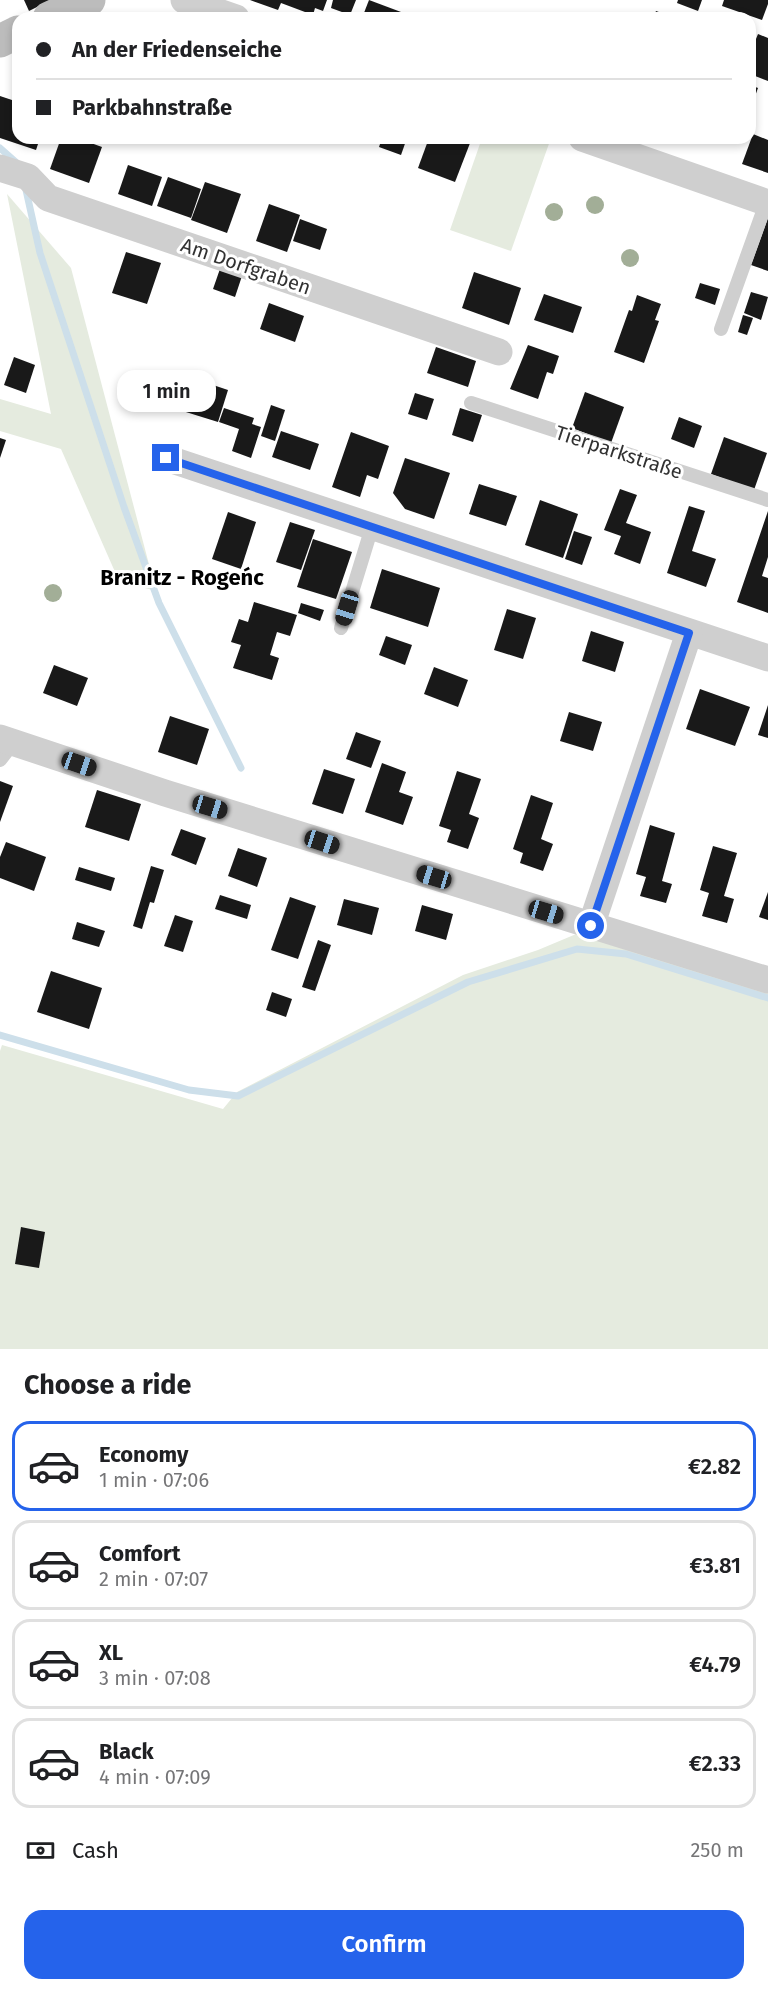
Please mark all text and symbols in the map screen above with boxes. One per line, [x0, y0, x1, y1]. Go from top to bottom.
text: An der Friedenseiche [72, 36, 282, 63]
text: Parkbahnstraße [72, 94, 232, 121]
street label: Am Dorfgraben [178, 233, 314, 299]
callout: 1 min [116, 371, 216, 413]
text: 1 min [142, 379, 191, 403]
street label: Tierparkstraße [552, 420, 686, 484]
route end [152, 444, 179, 471]
district label: Branitz - Rogeńc [100, 564, 264, 591]
car [333, 588, 361, 628]
car [59, 750, 99, 778]
car [190, 793, 230, 821]
car [302, 828, 342, 856]
car [414, 863, 454, 891]
car [526, 898, 566, 926]
route start [577, 912, 604, 939]
text: Choose a ride [24, 1369, 191, 1401]
icon: car [27, 1439, 81, 1493]
text: Economy [99, 1441, 188, 1468]
text: €2.82 [688, 1453, 741, 1480]
text: 1 min · 07:06 [99, 1468, 209, 1492]
icon: car [27, 1538, 81, 1592]
text: Comfort [99, 1540, 180, 1567]
text: €3.81 [689, 1552, 741, 1579]
text: 2 min · 07:07 [99, 1567, 208, 1591]
icon: car [27, 1637, 81, 1691]
text: XL [99, 1639, 123, 1666]
text: €4.79 [689, 1651, 741, 1678]
text: 3 min · 07:08 [99, 1666, 211, 1690]
icon: car [27, 1736, 81, 1790]
text: Black [99, 1738, 154, 1765]
text: €2.33 [689, 1750, 741, 1777]
text: 4 min · 07:09 [99, 1765, 211, 1789]
icon: cash [24, 1834, 57, 1867]
text: Cash [72, 1837, 119, 1864]
text: 250 m [690, 1838, 744, 1862]
button: Confirm [24, 1910, 744, 1979]

